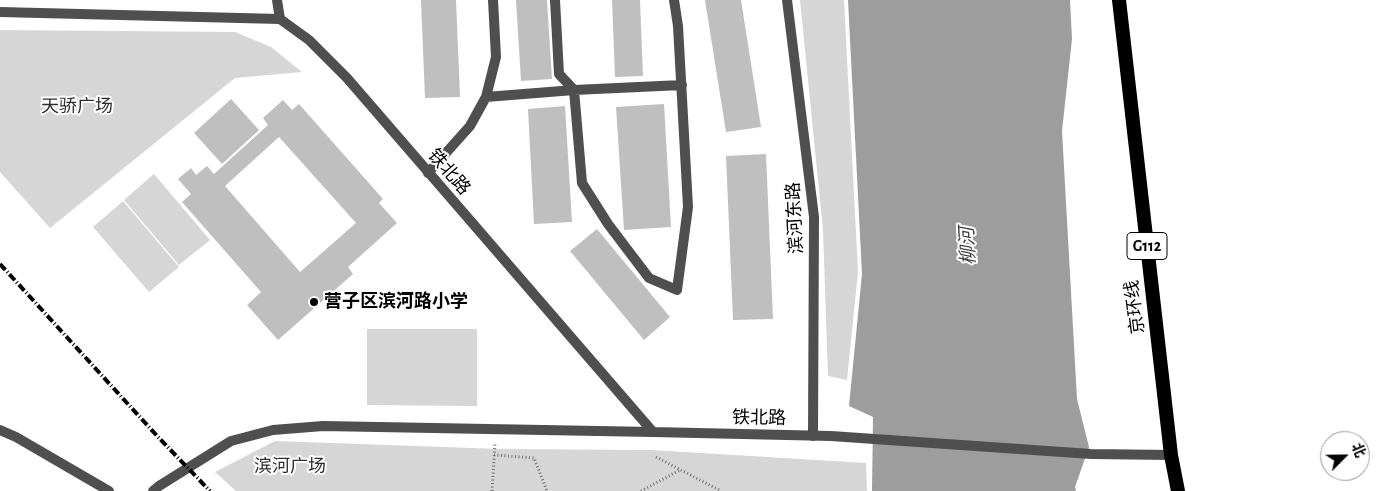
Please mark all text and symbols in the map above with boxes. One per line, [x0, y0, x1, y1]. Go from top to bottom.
park label: 天骄广场 [41, 96, 113, 118]
street label: 铁北路 [423, 145, 475, 199]
street label: 滨河东路 [782, 181, 808, 255]
water label: 柳河 [956, 226, 980, 266]
road number: G112 [1127, 232, 1167, 260]
street label: 京环线 [1121, 279, 1149, 335]
place label: 营子区滨河路小学 [324, 291, 468, 313]
marker: 营子区滨河路小学 [308, 296, 320, 308]
street label: 铁北路 [732, 407, 786, 429]
north arrow [1320, 431, 1370, 481]
text: 北 [1349, 441, 1367, 460]
park label: 滨河广场 [254, 456, 326, 478]

